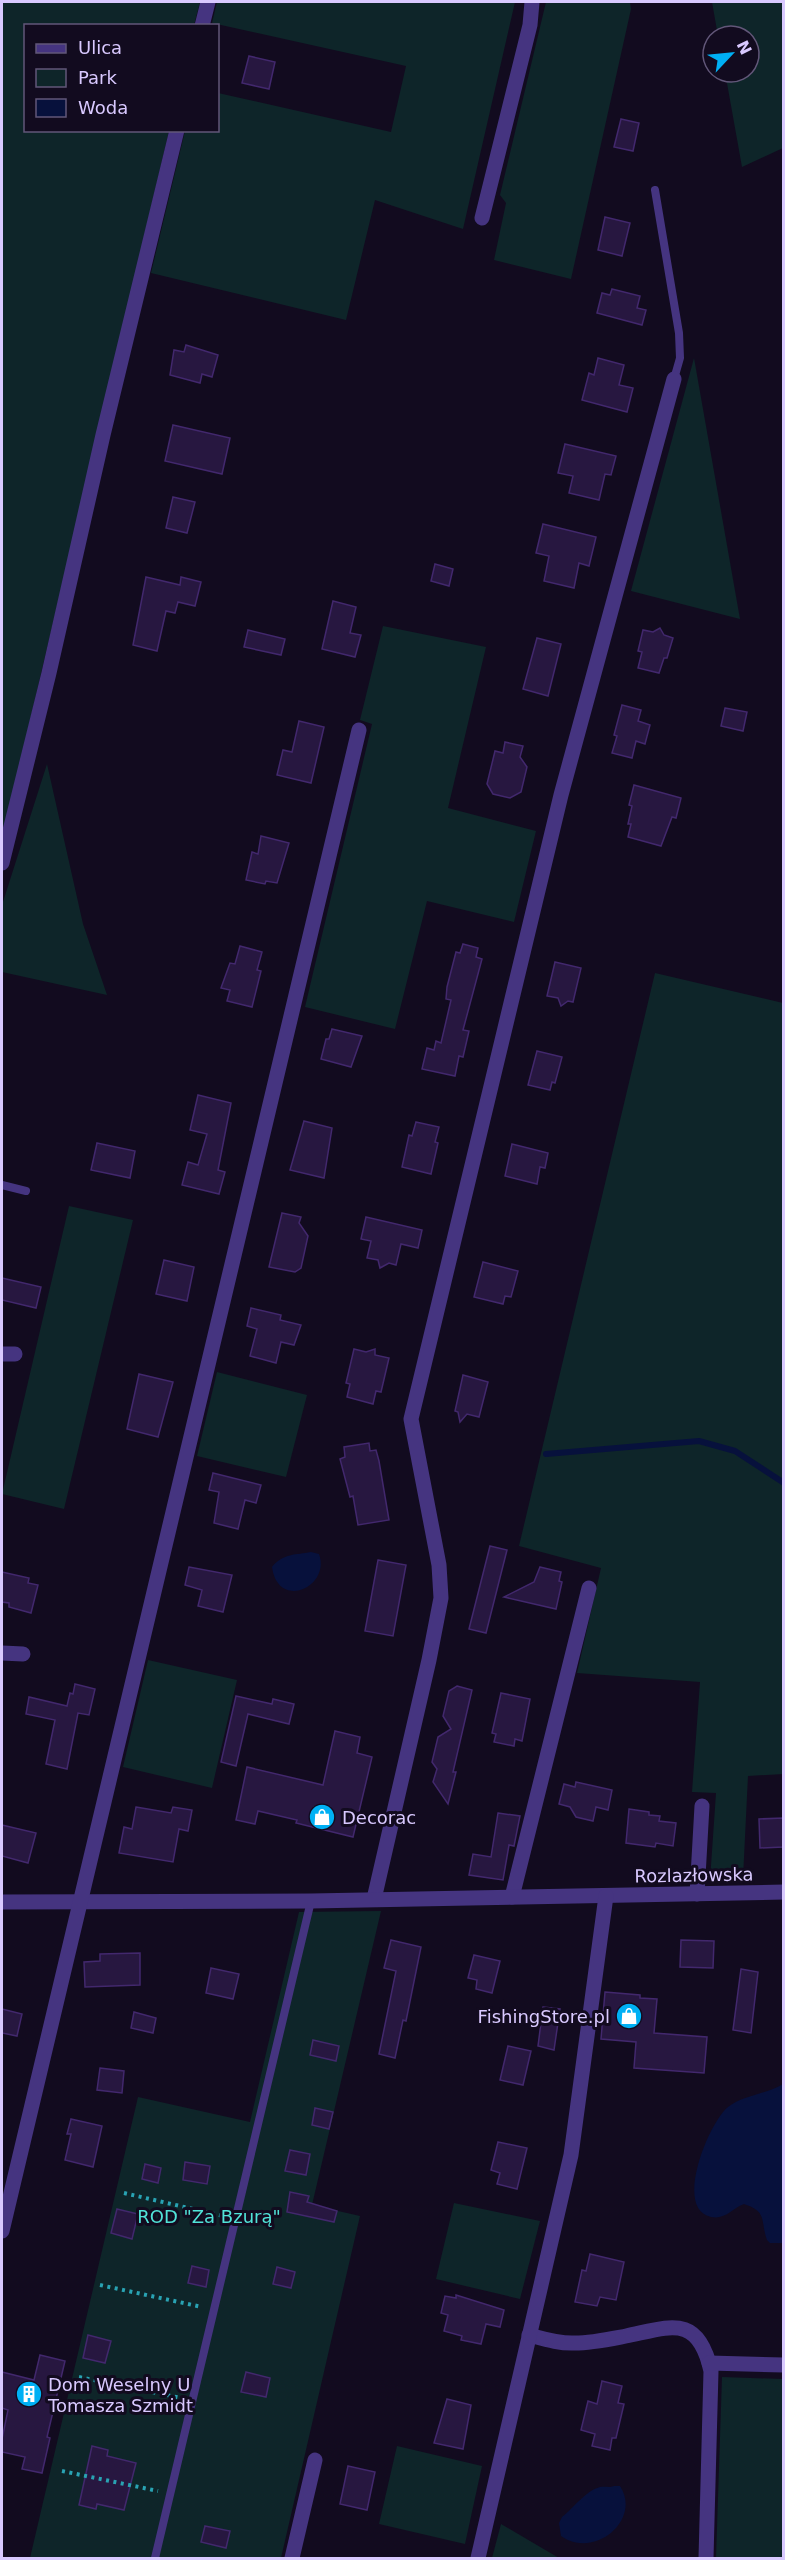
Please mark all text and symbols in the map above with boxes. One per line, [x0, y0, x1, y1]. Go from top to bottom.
legend [24, 24, 219, 132]
north arrow [701, 24, 761, 84]
text: Ulica [78, 37, 122, 58]
text: N [733, 37, 756, 58]
text: Park [78, 67, 117, 88]
text: Woda [78, 97, 128, 118]
shop icon: Decorac [307, 1802, 337, 1832]
place label: Decorac [342, 1807, 416, 1828]
street label: Rozlazłowska [634, 1863, 754, 1887]
shop icon: FishingStore.pl [614, 2001, 644, 2031]
place label: FishingStore.pl [478, 2006, 610, 2027]
park label: ROD "Za Bzurą" [137, 2206, 281, 2227]
place label: Dom Weselny U Tomasza Szmidt [47, 2374, 193, 2416]
building icon: Dom Weselny U Tomasza Szmidt [14, 2379, 44, 2409]

